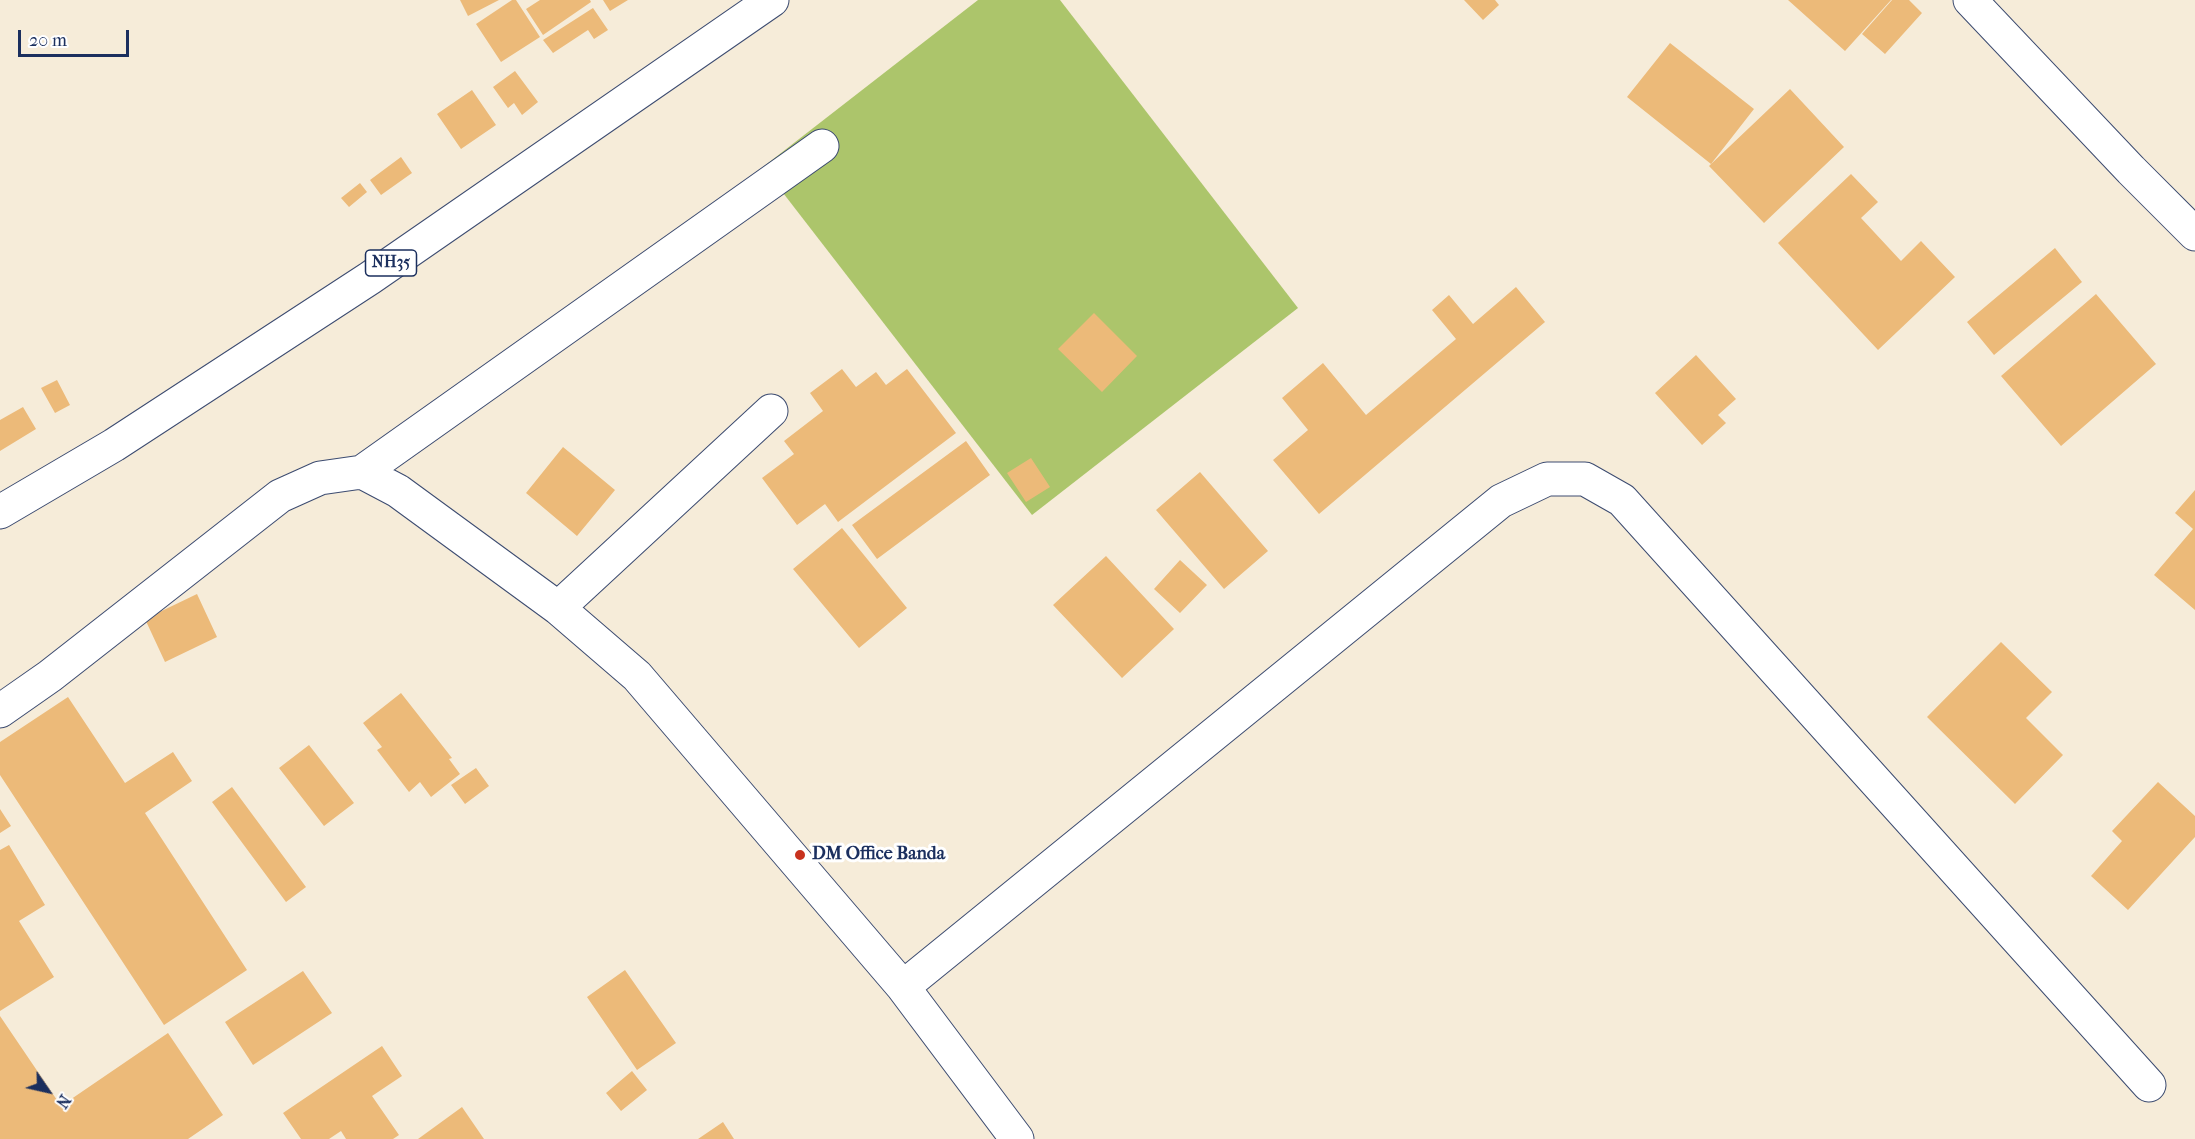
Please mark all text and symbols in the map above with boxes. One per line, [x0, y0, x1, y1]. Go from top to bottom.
scale bar [21, 18, 132, 56]
text: 20 m [29, 30, 67, 51]
road number: NH35 [366, 250, 416, 276]
place label: DM Office Banda [812, 844, 945, 866]
marker: DM Office Banda [793, 848, 807, 862]
north arrow [18, 1061, 78, 1121]
text: N [52, 1091, 75, 1112]

